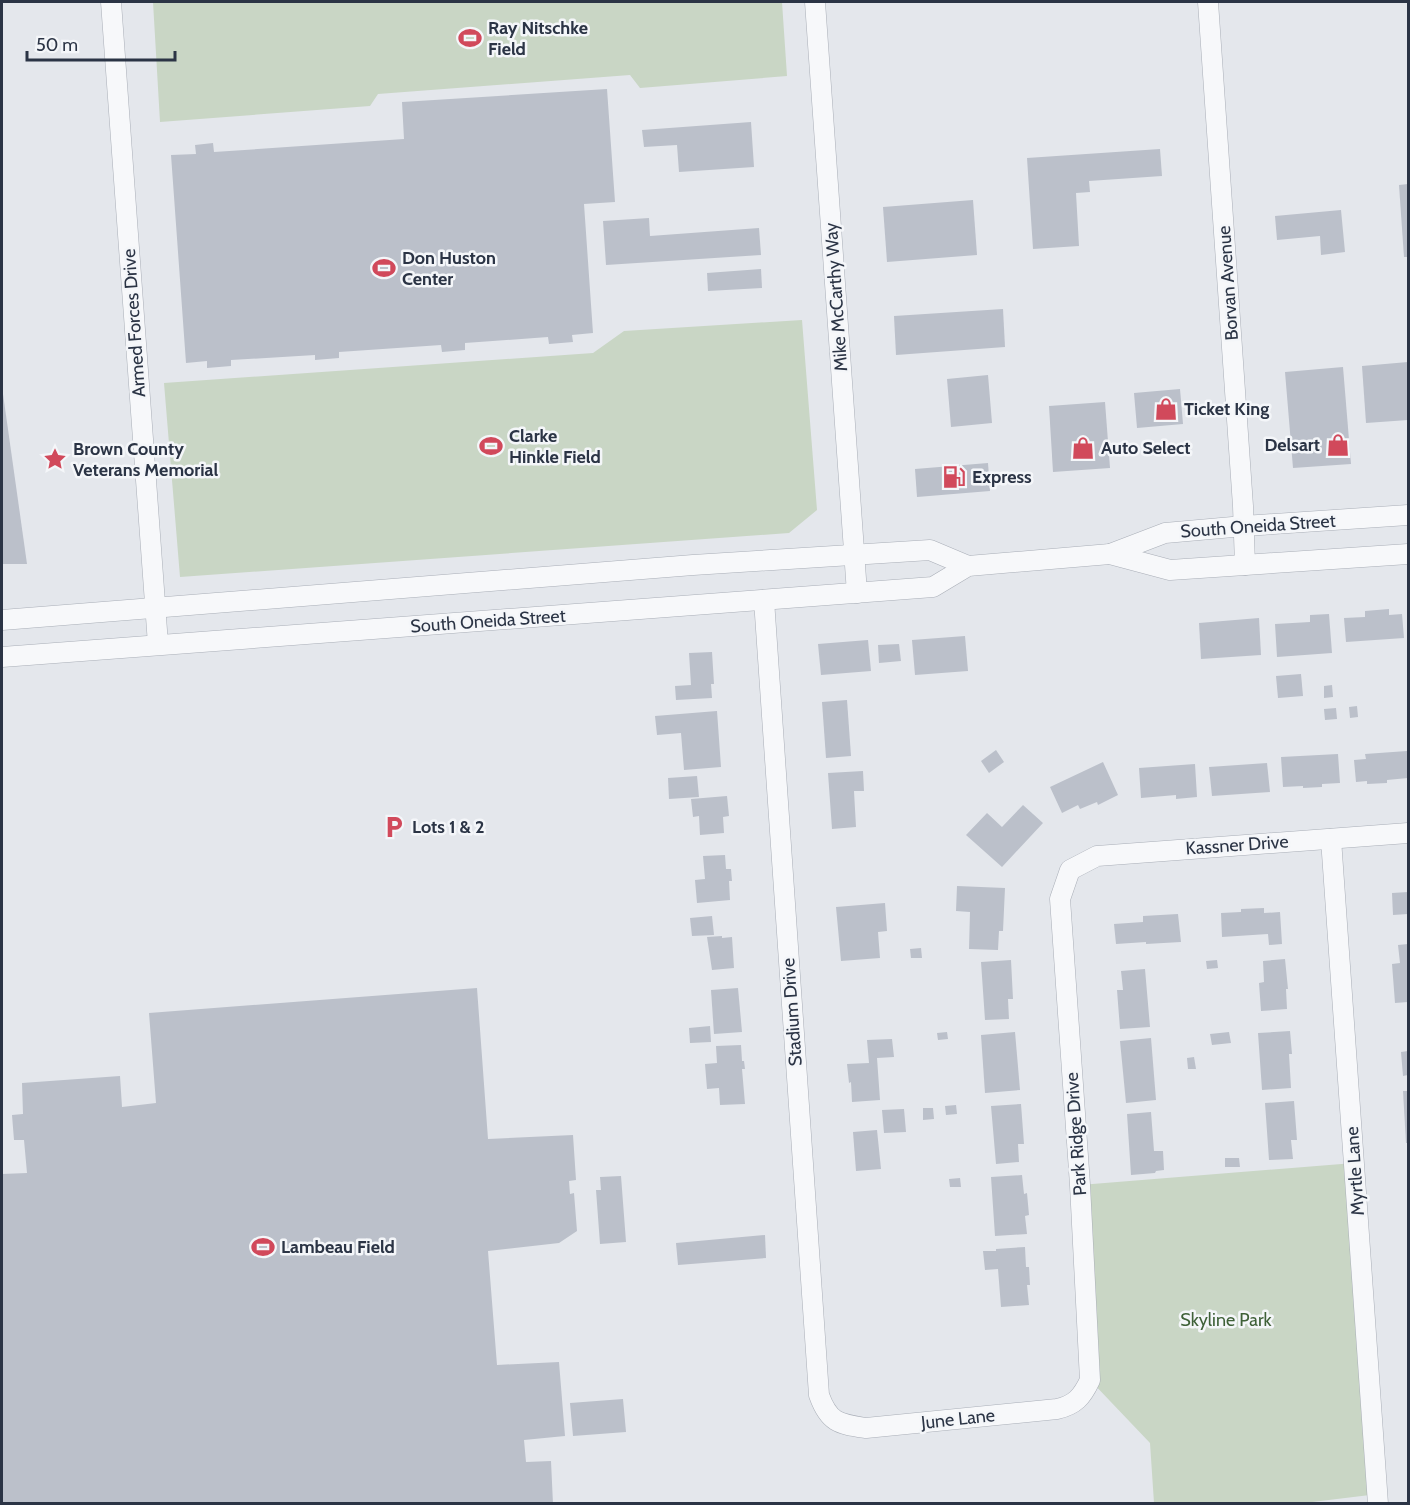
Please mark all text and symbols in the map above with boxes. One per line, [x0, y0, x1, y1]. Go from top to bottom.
place label: Ray Nitschke Field [488, 17, 588, 60]
scale bar [27, 24, 176, 62]
sports icon: Ray Nitschke Field [457, 25, 483, 51]
text: 50 m [36, 34, 78, 56]
street label: Mike McCarthy Way [820, 222, 852, 372]
street label: Borvan Avenue [1213, 225, 1243, 341]
place label: Don Huston Center [402, 247, 496, 290]
street label: Armed Forces Drive [118, 248, 150, 398]
sports icon: Don Huston Center [371, 255, 397, 281]
shop icon: Ticket King [1153, 396, 1179, 422]
place label: Ticket King [1184, 398, 1269, 420]
place label: Clarke Hinkle Field [509, 425, 601, 468]
shop icon: Delsart [1325, 432, 1351, 458]
sports icon: Clarke Hinkle Field [478, 433, 504, 459]
place label: Delsart [1264, 434, 1320, 456]
shop icon: Auto Select [1070, 435, 1096, 461]
place label: Auto Select [1101, 437, 1190, 459]
place label: Brown County Veterans Memorial [73, 438, 219, 481]
place icon: Brown County Veterans Memorial [42, 446, 68, 472]
fuel station icon: Express [941, 464, 967, 490]
place label: Express [972, 466, 1032, 488]
street label: South Oneida Street [1180, 510, 1336, 542]
street label: South Oneida Street [410, 605, 566, 637]
parking icon: Lots 1 & 2 [381, 814, 407, 840]
place label: Lots 1 & 2 [412, 816, 484, 838]
street label: Kassner Drive [1185, 830, 1289, 860]
street label: Stadium Drive [777, 957, 807, 1067]
street label: Park Ridge Drive [1061, 1072, 1091, 1196]
street label: Myrtle Lane [1341, 1126, 1369, 1216]
sports icon: Lambeau Field [250, 1234, 276, 1260]
place label: Lambeau Field [281, 1236, 395, 1258]
park label: Skyline Park [1180, 1309, 1273, 1331]
street label: June Lane [919, 1404, 996, 1434]

